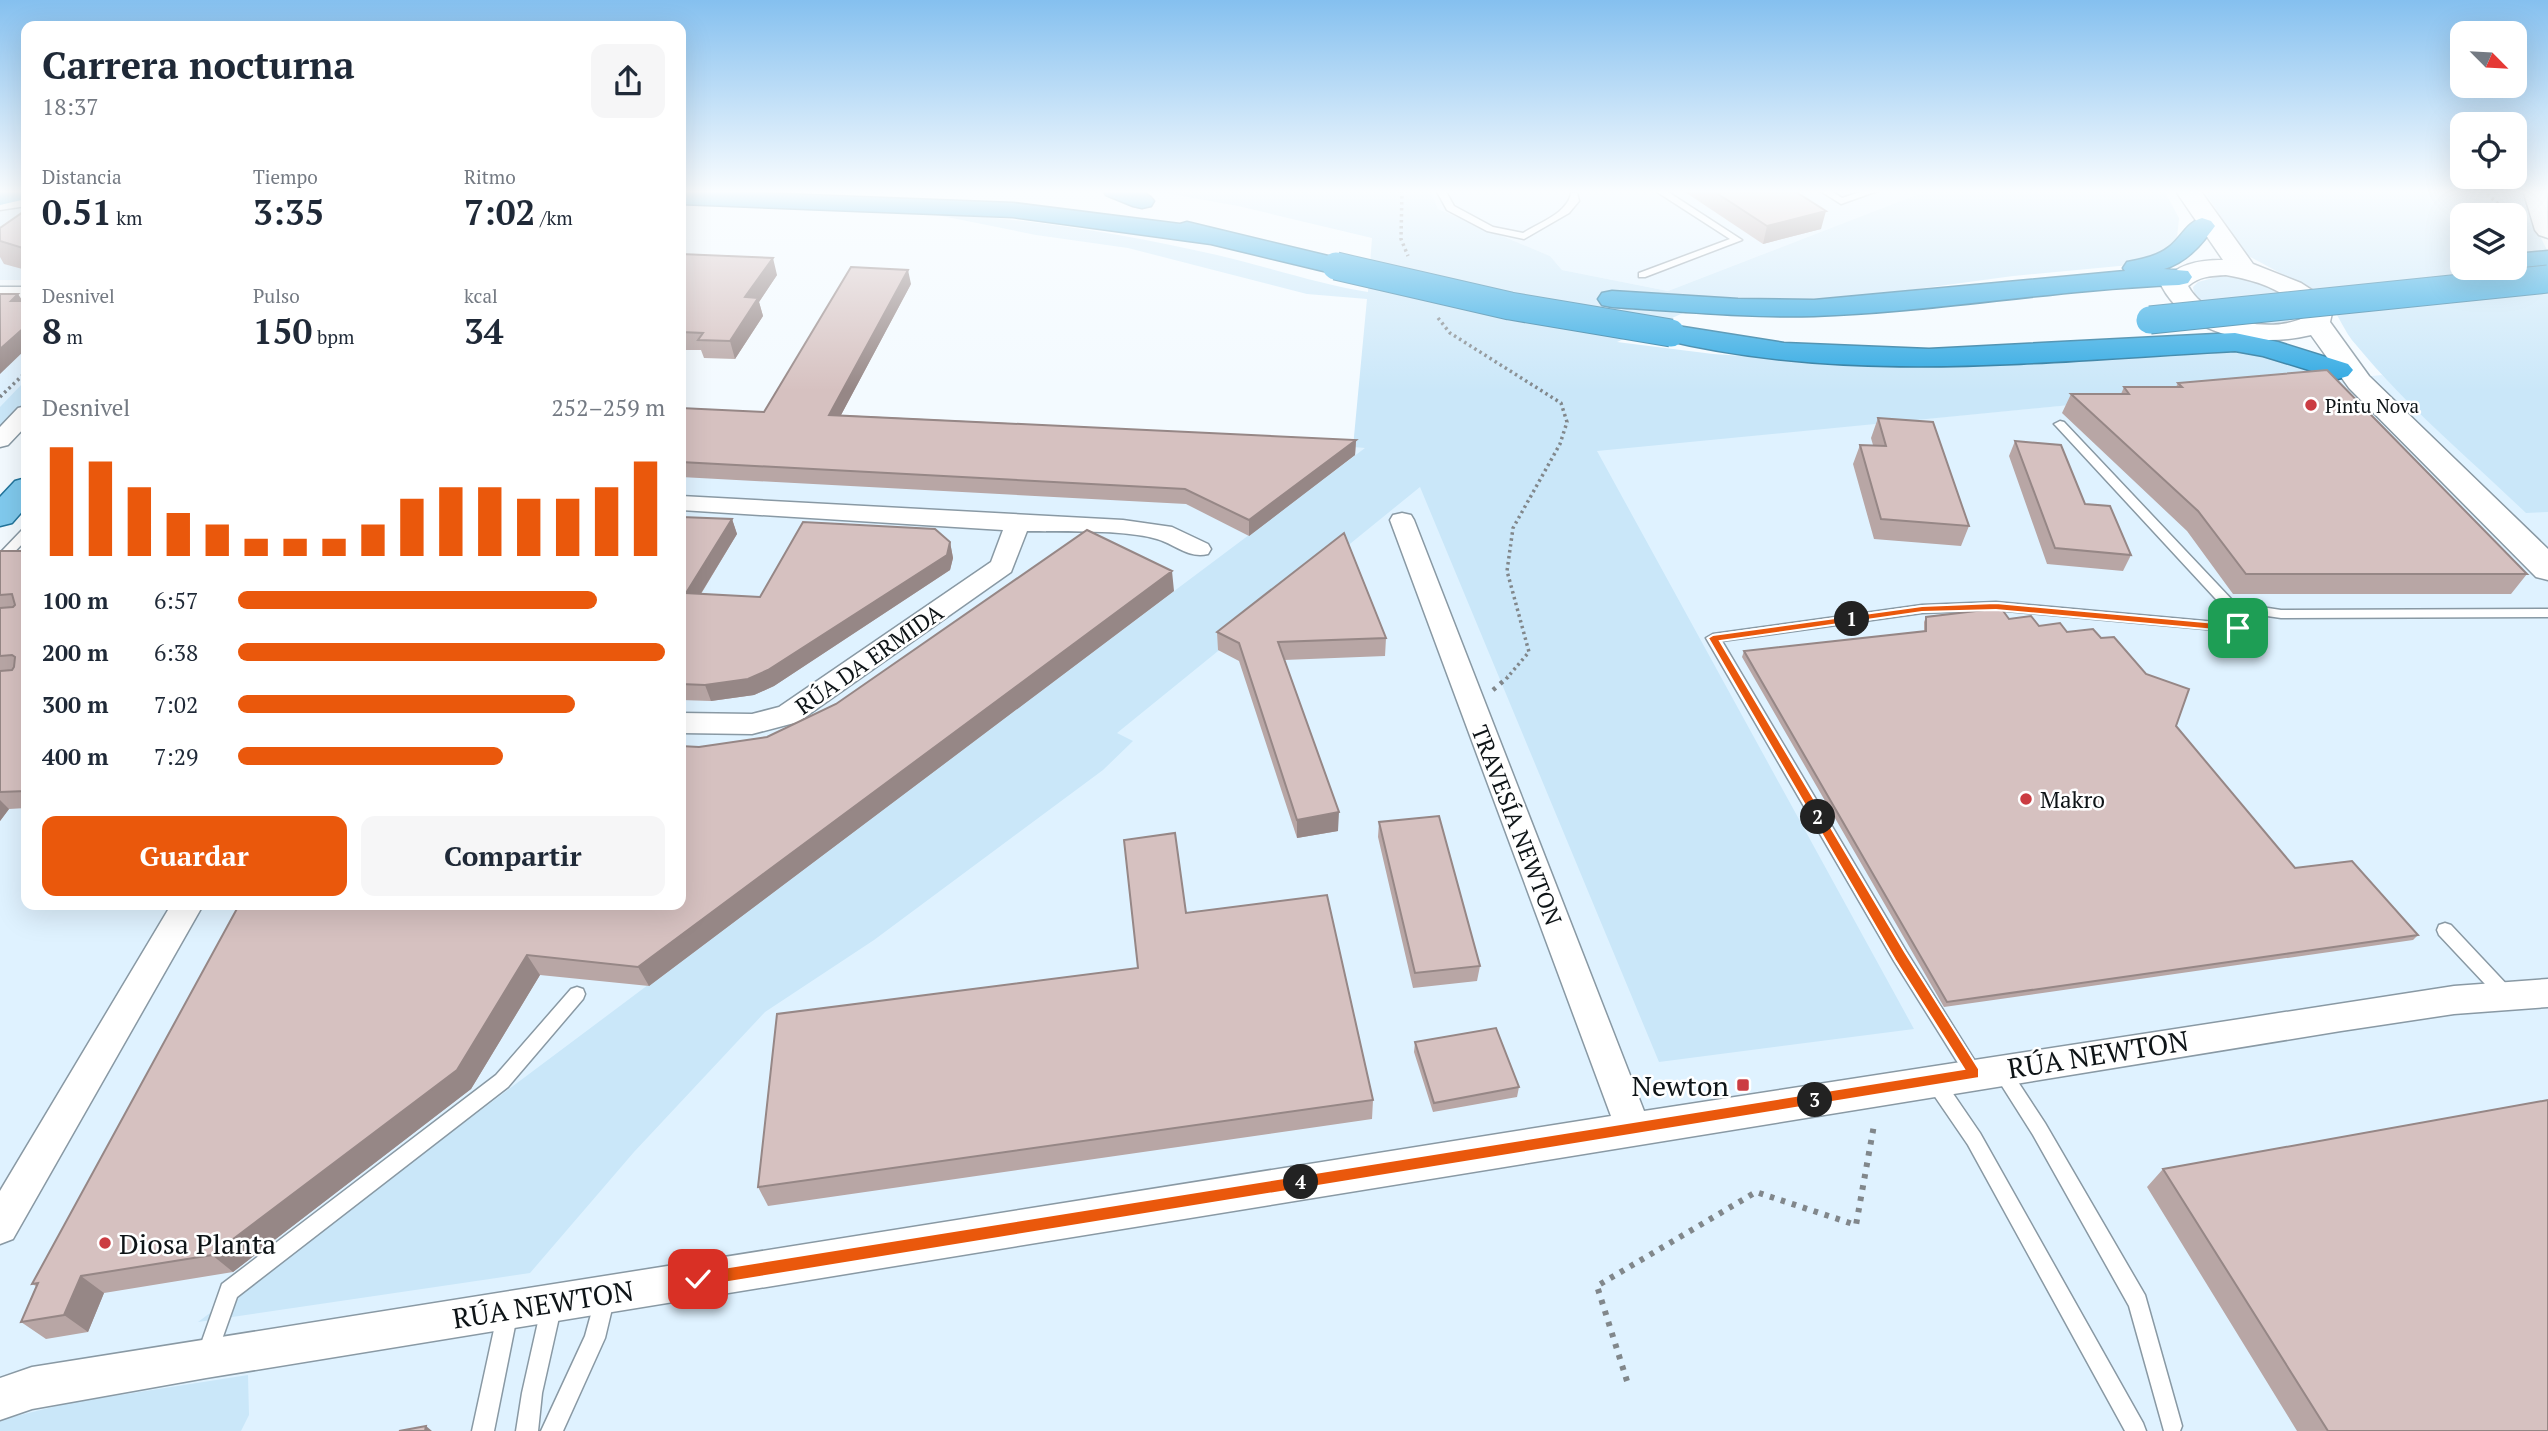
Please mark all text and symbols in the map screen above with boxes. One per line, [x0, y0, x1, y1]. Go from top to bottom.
north arrow [2450, 21, 2527, 98]
map controls [2450, 21, 2527, 280]
text: Carrera nocturna [42, 40, 355, 90]
button: share [591, 44, 665, 118]
text: 18:37 [42, 91, 99, 122]
button: locate [2450, 112, 2527, 189]
text: Distancia [42, 164, 122, 189]
text: Tiempo [253, 164, 318, 189]
text: Ritmo [464, 164, 516, 189]
text: 0.51 [42, 189, 112, 235]
text: 3:35 [253, 189, 324, 235]
text: 7:02 [464, 189, 535, 235]
button: layers [2450, 203, 2527, 280]
text: km [112, 205, 143, 230]
text: /km [535, 205, 573, 230]
text: Desnivel [42, 283, 115, 308]
text: Pulso [253, 283, 300, 308]
text: kcal [464, 283, 498, 308]
text: 8 [42, 308, 62, 354]
text: 150 [253, 308, 312, 354]
text: 34 [464, 308, 504, 354]
text: m [62, 324, 83, 349]
text: bpm [312, 324, 354, 349]
text: Desnivel [42, 392, 130, 423]
text: 252–259 m [552, 392, 665, 423]
place label: Pintu Nova [2325, 393, 2420, 418]
marker: Pintu Nova [2303, 397, 2319, 413]
text: 100 m [42, 585, 108, 616]
text: 6:57 [154, 585, 198, 616]
street label: RÚA DA ERMIDA [789, 596, 949, 722]
pin [2208, 598, 2268, 658]
pin: 1 [1834, 602, 1870, 636]
text: 1 [1846, 606, 1857, 631]
icon: arrive [2219, 609, 2257, 647]
text: 200 m [42, 637, 108, 668]
text: 6:38 [154, 637, 198, 668]
text: 300 m [42, 689, 108, 720]
text: 7:02 [154, 689, 198, 720]
street label: TRAVESÍA NEWTON [1465, 721, 1569, 930]
text: 400 m [42, 741, 108, 772]
text: 7:29 [154, 741, 198, 772]
place label: Makro [2040, 784, 2105, 815]
marker: Makro [2018, 791, 2034, 807]
pin: 2 [1800, 800, 1836, 834]
text: 2 [1812, 804, 1823, 829]
button: Guardar [42, 816, 347, 896]
button: Compartir [361, 816, 665, 896]
street label: RÚA NEWTON [2005, 1021, 2191, 1087]
place label: Newton [1632, 1067, 1729, 1104]
marker: Newton [1735, 1077, 1751, 1093]
pin: 3 [1798, 1082, 1832, 1118]
text: 3 [1809, 1087, 1820, 1112]
pin: 4 [1284, 1164, 1318, 1200]
text: 4 [1295, 1169, 1306, 1194]
place label: Diosa Planta [119, 1225, 276, 1262]
marker: Diosa Planta [97, 1235, 113, 1251]
pin [668, 1249, 728, 1309]
icon: check [679, 1260, 717, 1298]
street label: RÚA NEWTON [450, 1271, 636, 1337]

